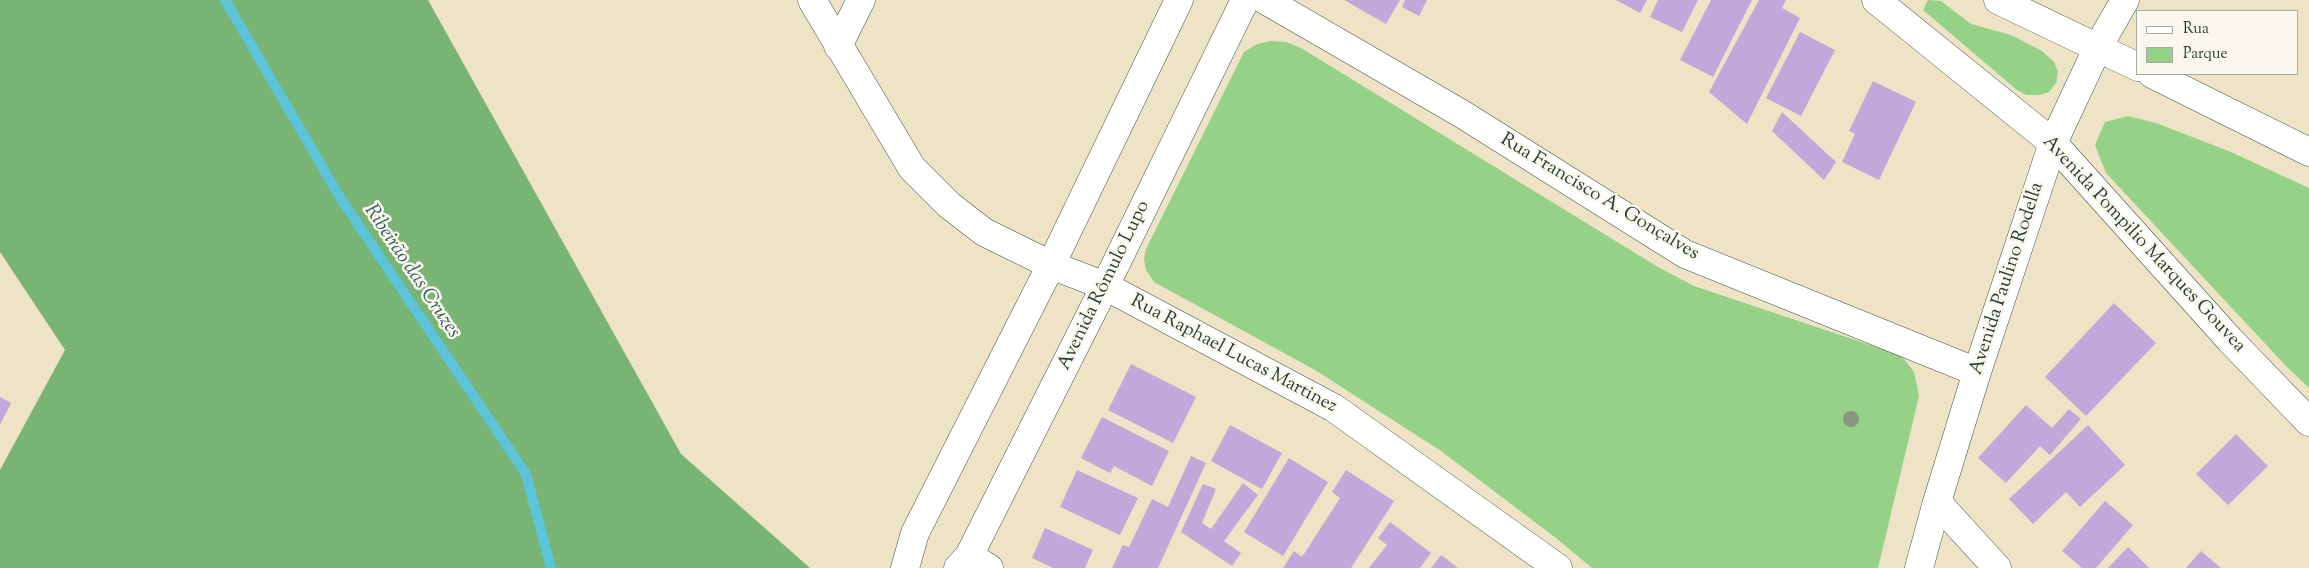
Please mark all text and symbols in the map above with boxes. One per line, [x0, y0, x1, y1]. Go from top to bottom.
legend [2136, 10, 2299, 75]
text: Rua [2183, 19, 2209, 40]
text: Parque [2183, 44, 2227, 65]
street label: Rua Francisco A. Gonçalves [1495, 130, 1703, 266]
street label: Avenida Pompilio Marques Gouvea [2036, 132, 2250, 358]
street label: Avenida Paulino Rodella [1966, 180, 2050, 378]
street label: Avenida Rômulo Lupo [1054, 198, 1156, 374]
water label: Ribeirão das Cruzes [357, 201, 465, 343]
street label: Rua Raphael Lucas Martinez [1126, 291, 1340, 419]

